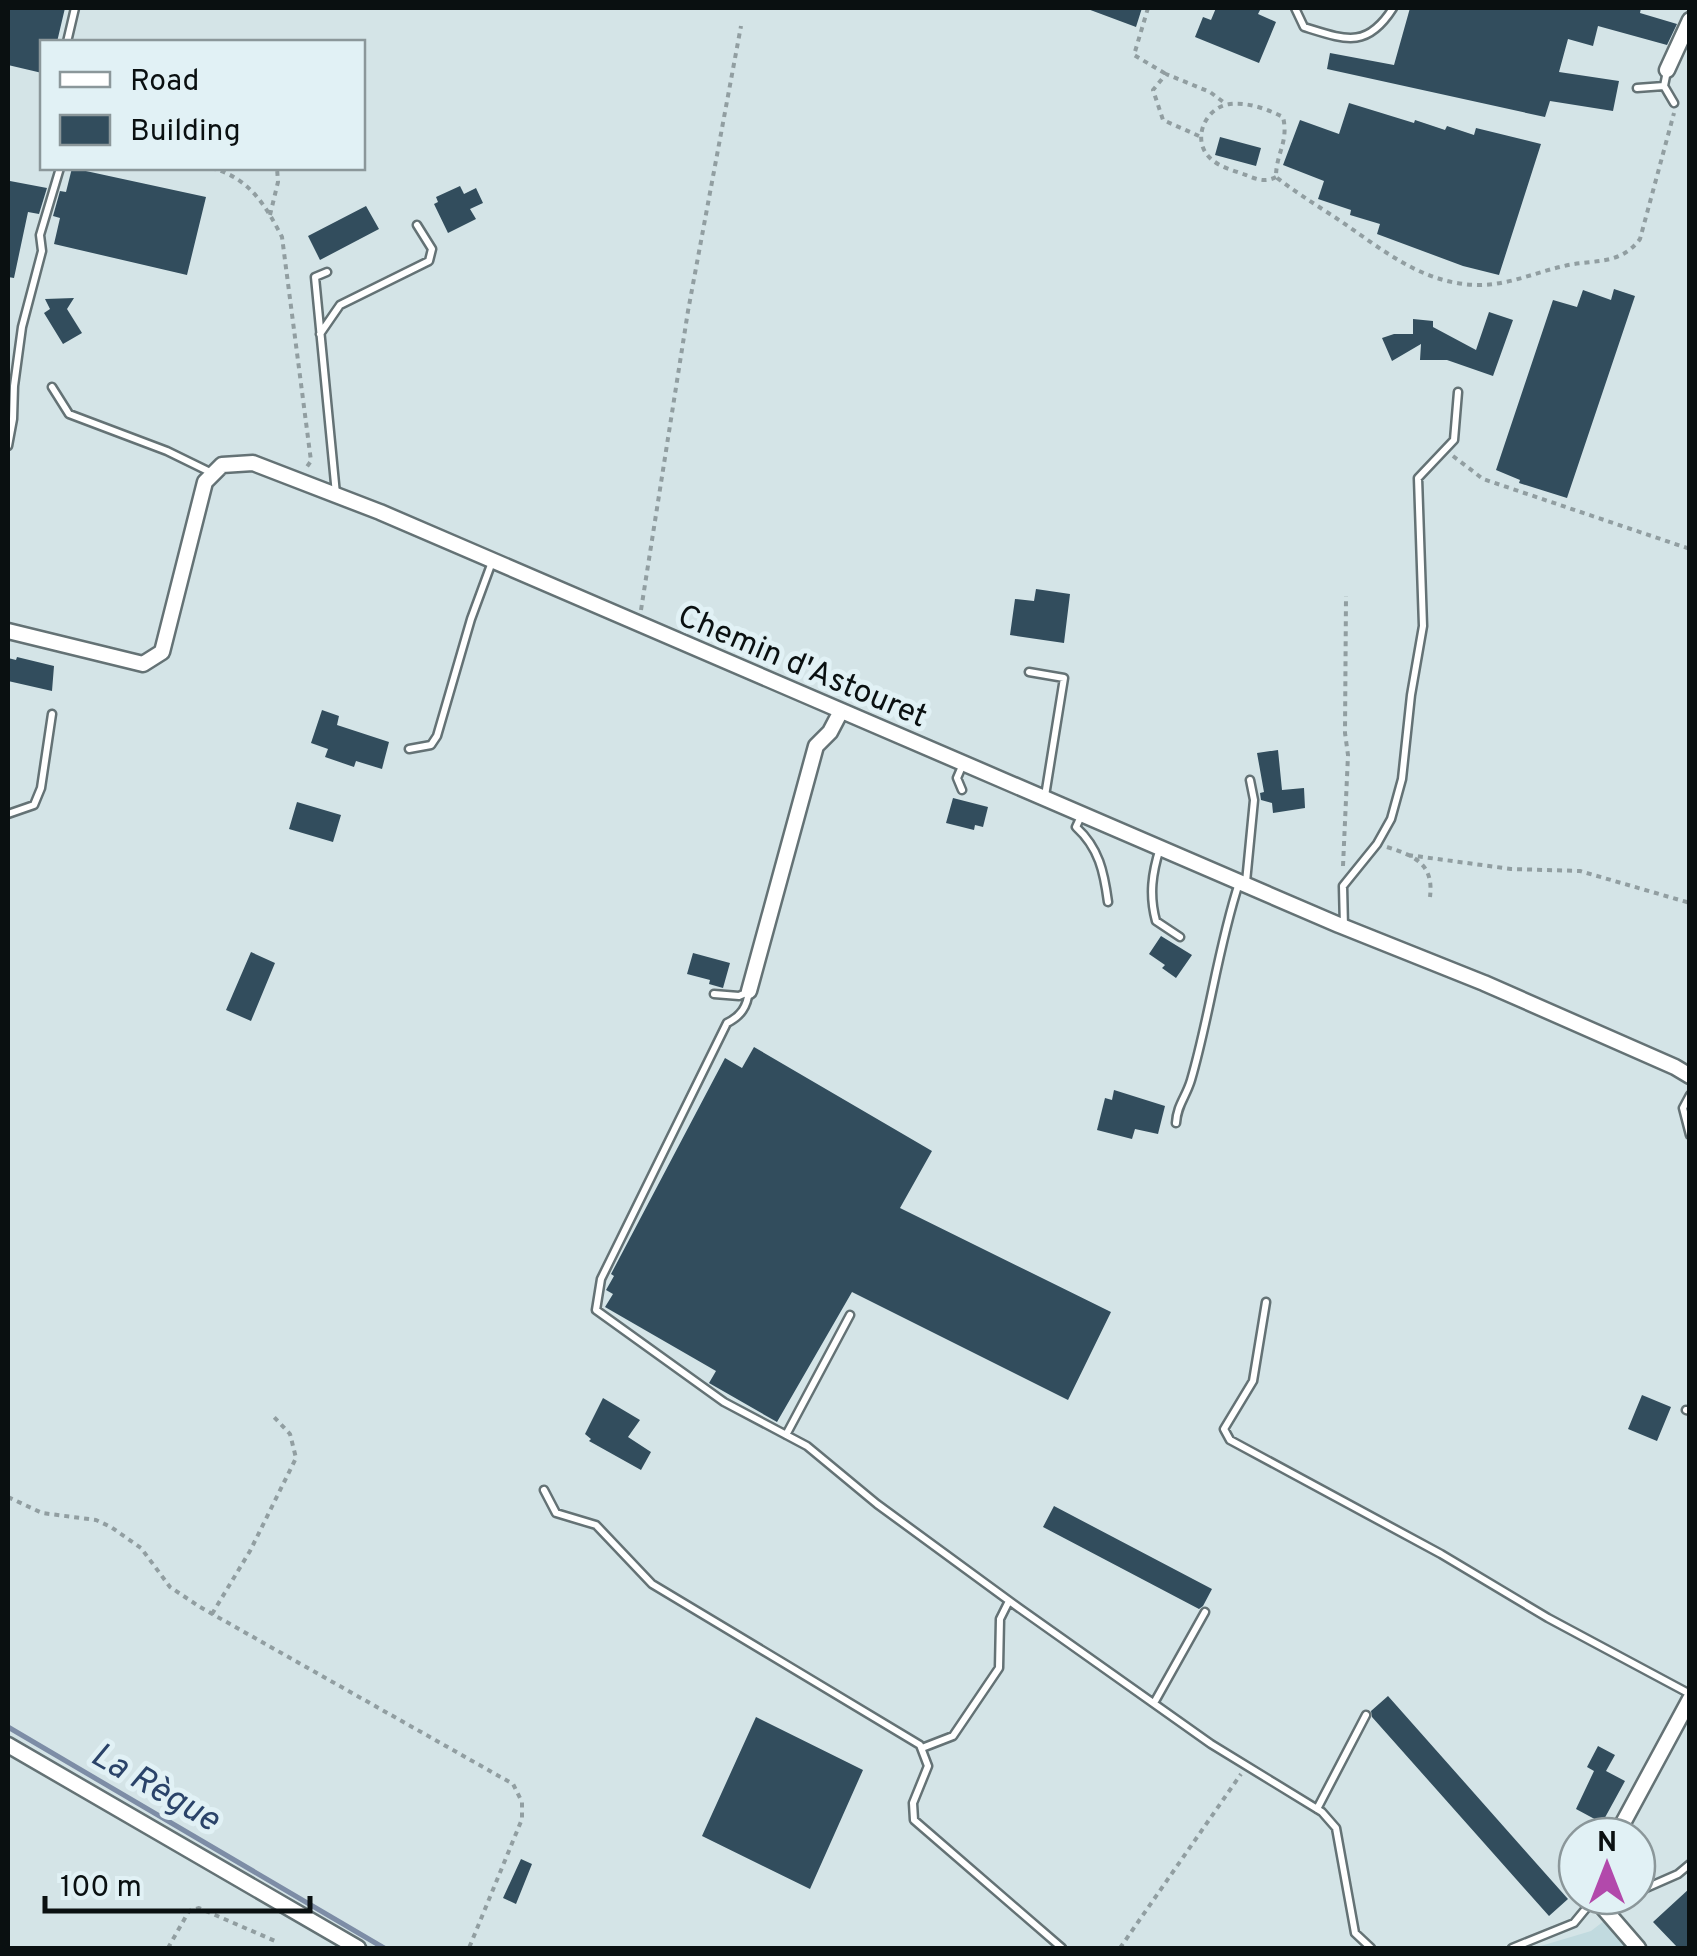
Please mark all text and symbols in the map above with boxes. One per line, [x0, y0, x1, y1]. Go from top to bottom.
legend [40, 40, 365, 170]
text: Road [130, 64, 199, 101]
text: Building [130, 114, 241, 151]
street label: Chemin d'Astouret [671, 597, 933, 738]
water label: La Règue [82, 1734, 228, 1843]
north arrow [1557, 1816, 1657, 1916]
text: N [1597, 1826, 1617, 1862]
scale bar [45, 1851, 310, 1913]
text: 100 m [60, 1870, 142, 1907]

